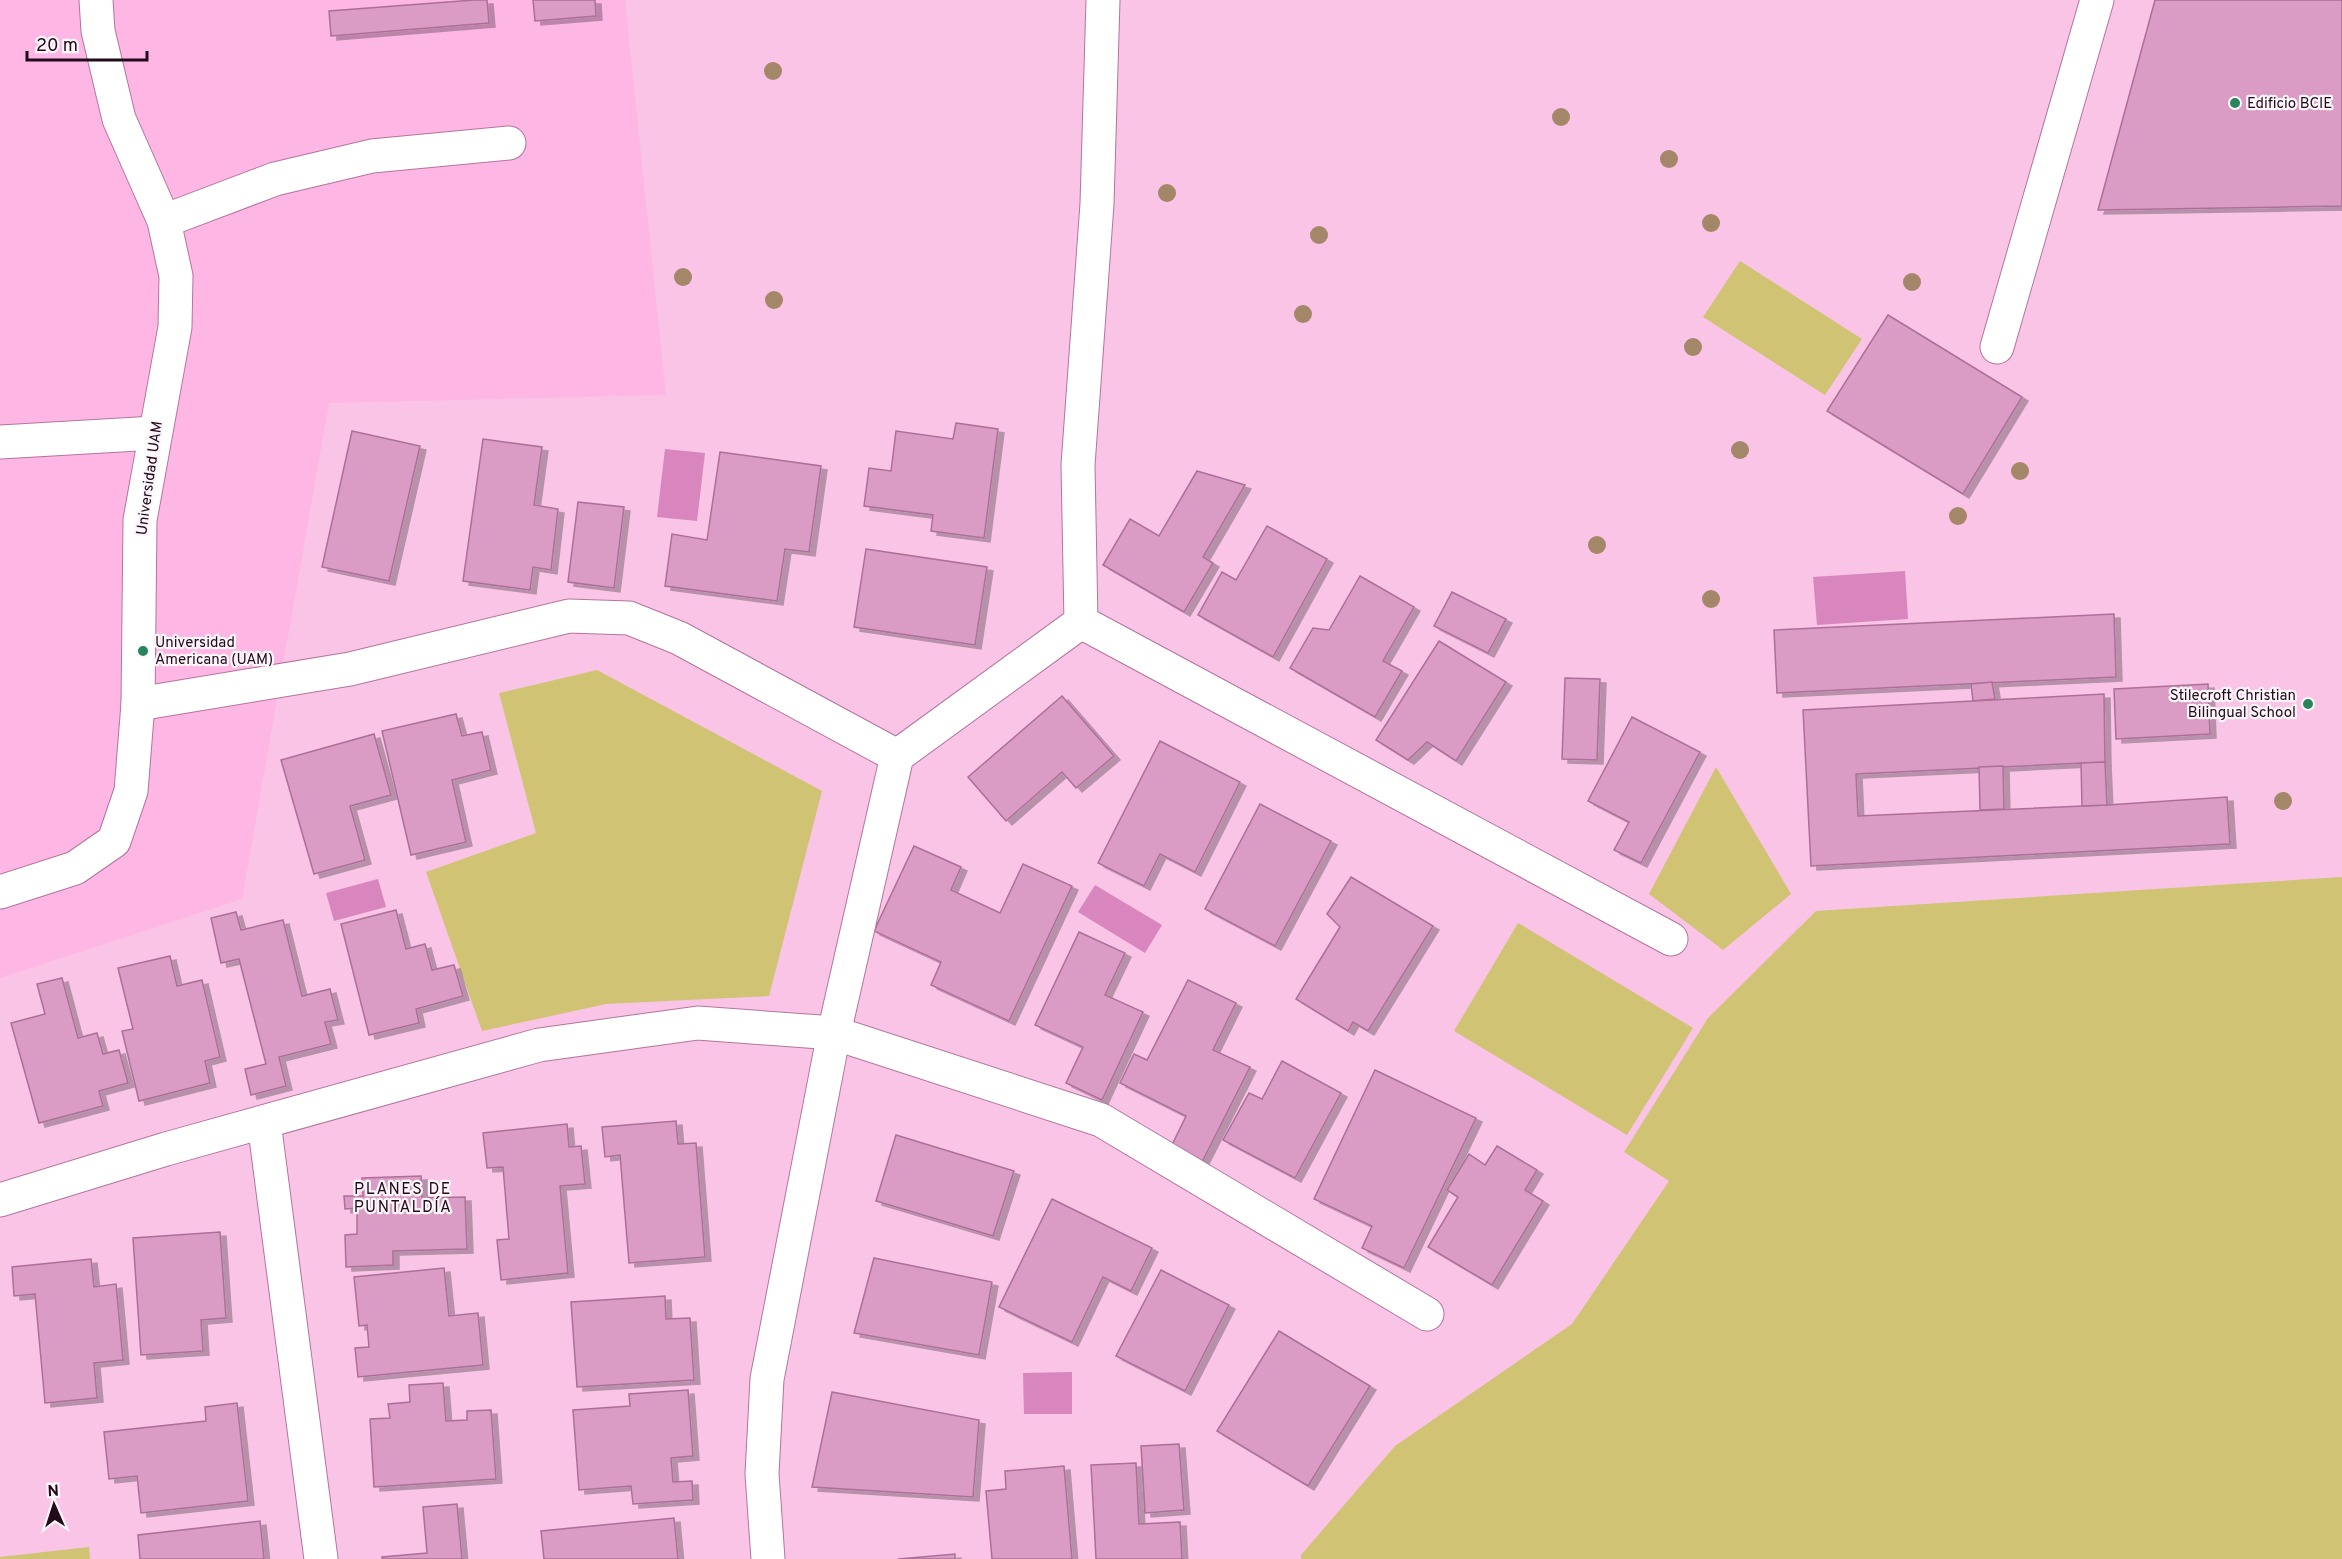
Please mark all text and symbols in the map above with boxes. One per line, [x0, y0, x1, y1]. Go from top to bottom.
scale bar [27, 24, 147, 62]
text: 20 m [36, 35, 78, 58]
place label: Edificio BCIE [2247, 95, 2332, 114]
marker: Edificio BCIE [2228, 96, 2242, 110]
street label: Universidad UAM [133, 420, 168, 537]
place label: Universidad Americana (UAM) [155, 634, 273, 670]
marker: Universidad Americana (UAM) [136, 644, 150, 658]
place label: Stilecroft Christian Bilingual School [2170, 687, 2296, 723]
marker: Stilecroft Christian Bilingual School [2301, 697, 2315, 711]
district label: PLANES DE PUNTALDÍA [354, 1180, 452, 1218]
north arrow [24, 1475, 84, 1535]
text: N [47, 1482, 60, 1502]

